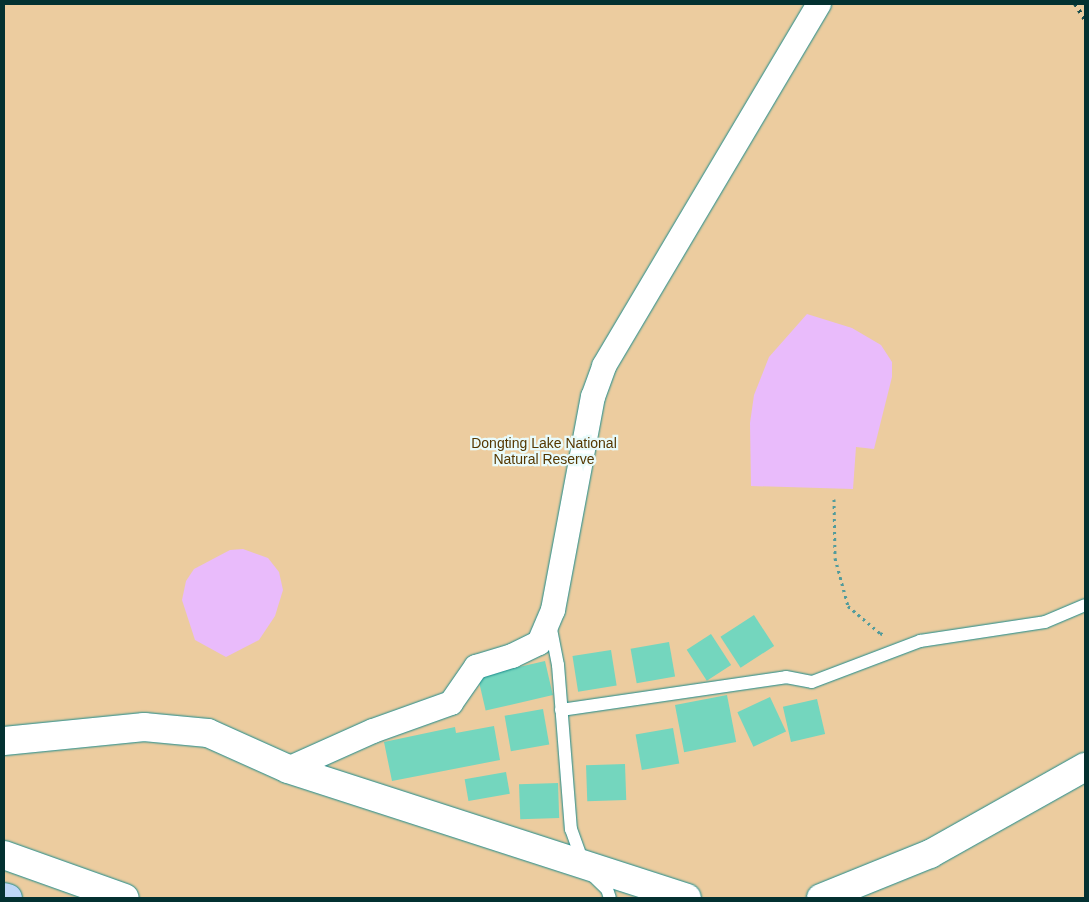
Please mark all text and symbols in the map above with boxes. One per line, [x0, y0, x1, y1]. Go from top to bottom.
park label: Dongting Lake National Natural Reserve [471, 435, 617, 468]

